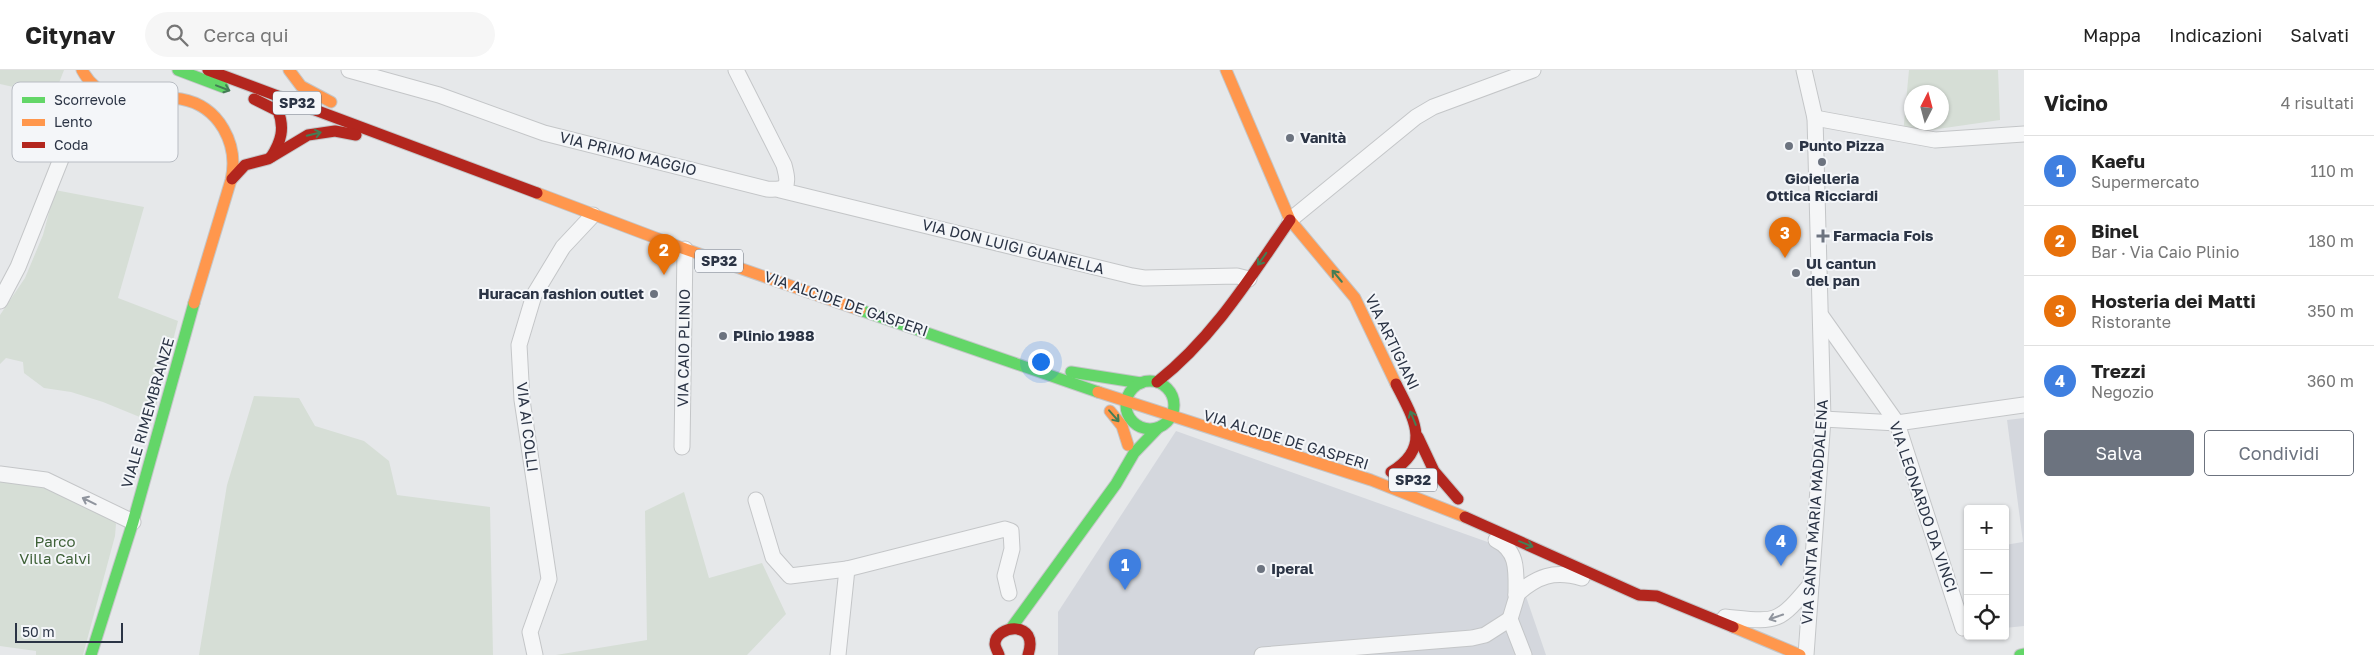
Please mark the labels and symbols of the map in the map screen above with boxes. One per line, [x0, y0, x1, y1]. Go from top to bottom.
legend [12, 82, 178, 162]
one-way arrow [215, 83, 230, 93]
north arrow [1904, 85, 1949, 130]
text: Scorrevole [54, 91, 126, 108]
road number: SP32 [273, 92, 321, 114]
text: Lento [54, 113, 92, 130]
street label: VIA PRIMO MAGGIO [558, 127, 699, 179]
place label: Vanità [1300, 128, 1347, 146]
one-way arrow [305, 129, 321, 138]
marker: Vanità [1284, 132, 1296, 144]
text: Coda [54, 136, 88, 153]
place label: Punto Pizza [1799, 136, 1884, 154]
marker: Punto Pizza [1783, 140, 1795, 152]
marker: Gioielleria Ottica Ricciardi [1816, 156, 1828, 168]
place label: Gioielleria Ottica Ricciardi [1766, 169, 1878, 204]
street label: VIA DON LUIGI GUANELLA [920, 215, 1106, 277]
pin: 3 [1769, 217, 1801, 258]
place label: Farmacia Fois [1833, 226, 1933, 244]
marker: Farmacia Fois [1817, 230, 1829, 242]
pin: 2 [648, 234, 680, 275]
road number: SP32 [695, 250, 743, 272]
one-way arrow [1257, 252, 1267, 266]
place label: Ul cantun del pan [1806, 254, 1876, 289]
street label: VIA ALCIDE DE GASPERI [762, 267, 931, 340]
marker: Ul cantun del pan [1790, 267, 1802, 279]
one-way arrow [1331, 269, 1342, 282]
place label: Huracan fashion outlet [478, 284, 644, 302]
marker: Huracan fashion outlet [648, 288, 660, 300]
street label: VIA CAIO PLINIO [673, 289, 693, 407]
street label: VIA ARTIGIANI [1362, 291, 1424, 392]
place label: Plinio 1988 [733, 326, 815, 344]
marker: Plinio 1988 [717, 330, 729, 342]
street label: VIALE RIMEMBRANZE [117, 335, 177, 490]
your location [1028, 349, 1054, 375]
street label: VIA AI COLLI [514, 381, 542, 473]
street label: VIA SANTA MARIA MADDALENA [1797, 399, 1831, 625]
street label: VIA ALCIDE DE GASPERI [1201, 405, 1371, 473]
one-way arrow [1108, 410, 1120, 423]
one-way arrow [1407, 411, 1416, 426]
street label: VIA LEONARDO DA VINCI [1886, 419, 1962, 594]
road number: SP32 [1389, 468, 1437, 492]
one-way arrow [82, 496, 97, 505]
pin: 4 [1765, 525, 1797, 566]
park label: Parco Villa Calvi [19, 532, 91, 567]
one-way arrow [1518, 540, 1533, 549]
pin: 1 [1109, 549, 1141, 590]
place label: Iperal [1271, 559, 1314, 577]
marker: Iperal [1255, 563, 1267, 575]
one-way arrow [1769, 613, 1785, 622]
scale bar [15, 620, 122, 643]

